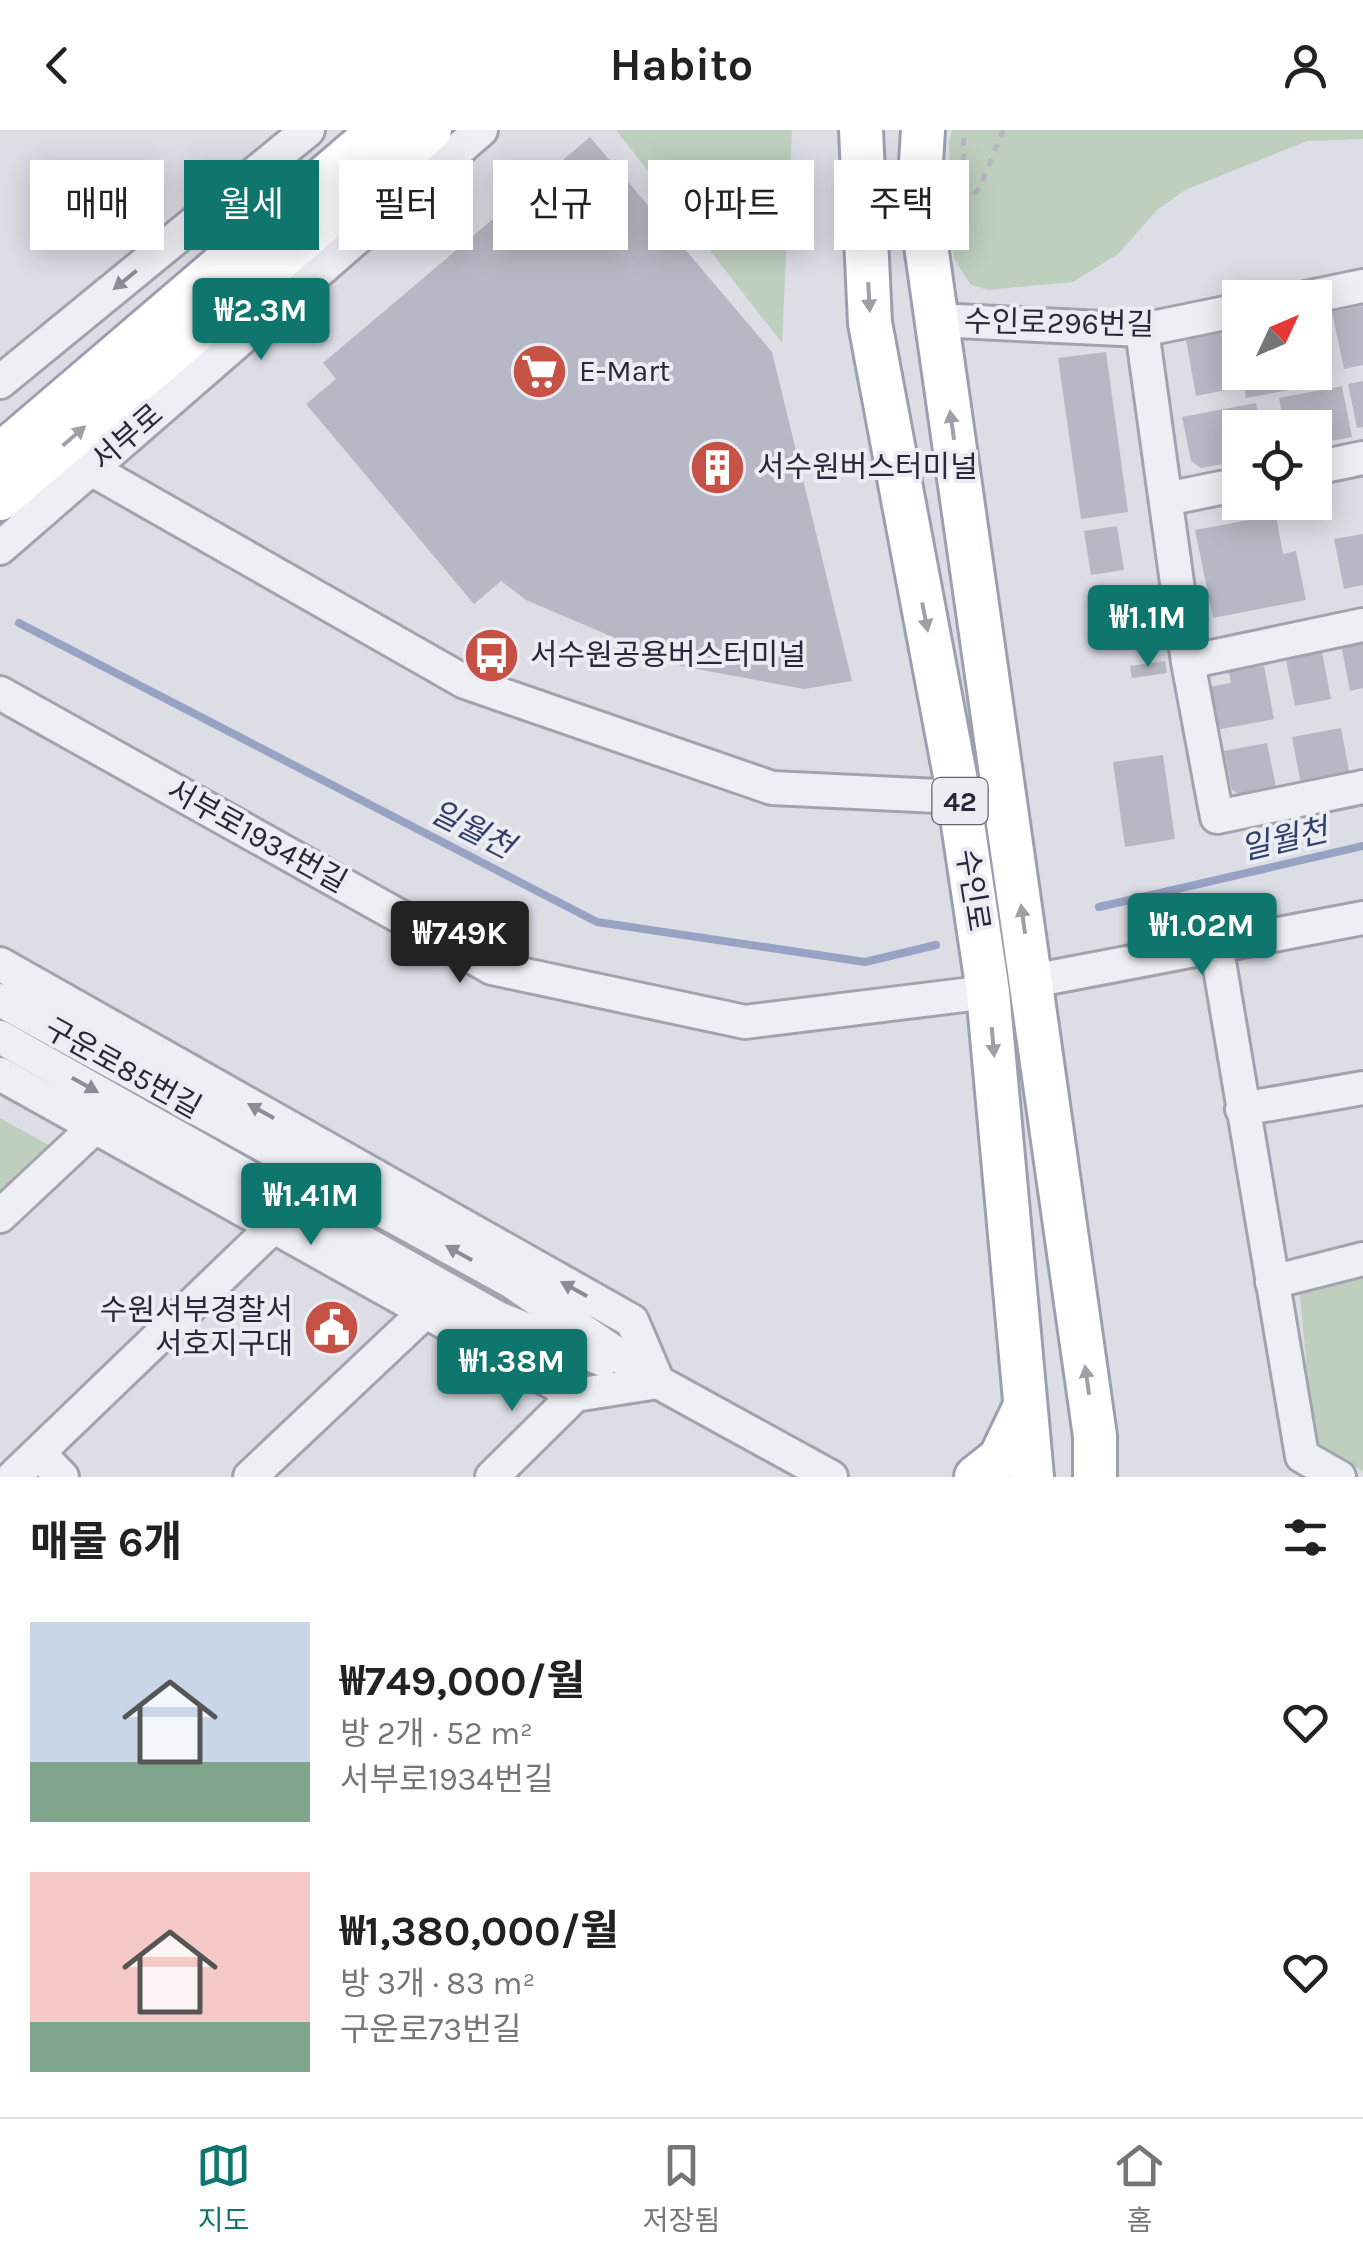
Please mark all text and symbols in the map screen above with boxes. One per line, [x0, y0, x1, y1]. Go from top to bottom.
icon: back [30, 38, 85, 93]
icon: person [1278, 38, 1333, 93]
text: Habito [610, 39, 753, 91]
chip: 매매 [30, 160, 164, 250]
chip: 월세 [184, 160, 319, 250]
chip: 필터 [339, 160, 473, 250]
chip: 신규 [493, 160, 628, 250]
chip: 아파트 [648, 160, 814, 250]
chip: 주택 [834, 160, 969, 250]
one-way arrow [112, 269, 137, 290]
pin: ₩2.3M [191, 278, 331, 363]
north arrow [1222, 280, 1332, 390]
map controls [1222, 280, 1332, 520]
one-way arrow [861, 282, 877, 314]
text: ₩2.3M [214, 292, 308, 329]
street label: 수인로296번길 [964, 303, 1154, 343]
supermarket icon: E-Mart [510, 341, 570, 401]
place label: E-Mart [579, 353, 670, 389]
street label: 서부로 [84, 396, 170, 478]
one-way arrow [943, 408, 959, 440]
button: locate [1222, 410, 1332, 520]
one-way arrow [61, 425, 86, 447]
building icon: 서수원버스터미널 [688, 437, 748, 497]
place label: 서수원버스터미널 [757, 449, 978, 485]
pin: ₩1.1M [1078, 585, 1218, 670]
text: ₩1.1M [1110, 599, 1186, 636]
one-way arrow [918, 602, 933, 633]
bus stop icon: 서수원공용버스터미널 [461, 625, 521, 685]
place label: 서수원공용버스터미널 [530, 637, 806, 673]
street label: 서부로1934번길 [161, 772, 353, 900]
road number: 42 [932, 778, 988, 824]
water label: 일월천 [424, 793, 523, 868]
water label: 일월천 [1237, 811, 1335, 867]
street label: 수인로 [949, 846, 997, 934]
pin: ₩1.02M [1121, 893, 1283, 978]
pin: ₩749K [390, 901, 530, 986]
one-way arrow [1015, 903, 1031, 935]
text: ₩1.02M [1150, 907, 1254, 944]
text: ₩749K [413, 915, 507, 952]
street label: 구운로85번길 [38, 1010, 208, 1126]
one-way arrow [985, 1026, 1001, 1058]
one-way arrow [71, 1076, 99, 1093]
one-way arrow [247, 1103, 275, 1121]
pin: ₩1.41M [230, 1163, 392, 1248]
text: ₩1.41M [263, 1177, 359, 1214]
one-way arrow [445, 1245, 473, 1262]
one-way arrow [560, 1280, 589, 1297]
place label: 수원서부경찰서 서호지구대 [100, 1292, 293, 1362]
public building icon: 수원서부경찰서 서호지구대 [302, 1297, 362, 1357]
pin: ₩1.38M [431, 1329, 593, 1414]
text: ₩1.38M [459, 1343, 565, 1380]
one-way arrow [1079, 1364, 1095, 1395]
icon: filters [1278, 1510, 1333, 1565]
text: 매물 6개 [30, 1517, 182, 1567]
text: ₩749,000/월 [340, 1656, 585, 1706]
icon: home [110, 1662, 230, 1782]
icon: heart [1278, 1695, 1333, 1750]
text: 방 2개 · 52 m² [340, 1715, 533, 1752]
text: 서부로1934번길 [340, 1761, 553, 1798]
text: ₩1,380,000/월 [340, 1906, 619, 1956]
icon: home [110, 1912, 230, 2032]
icon: heart [1278, 1945, 1333, 2000]
text: 방 3개 · 83 m² [340, 1965, 535, 2002]
text: 구운로73번길 [340, 2011, 521, 2048]
tab: 지도 [196, 2138, 251, 2238]
tab: 저장됨 [643, 2138, 720, 2238]
tab: 홈 [1112, 2138, 1167, 2238]

